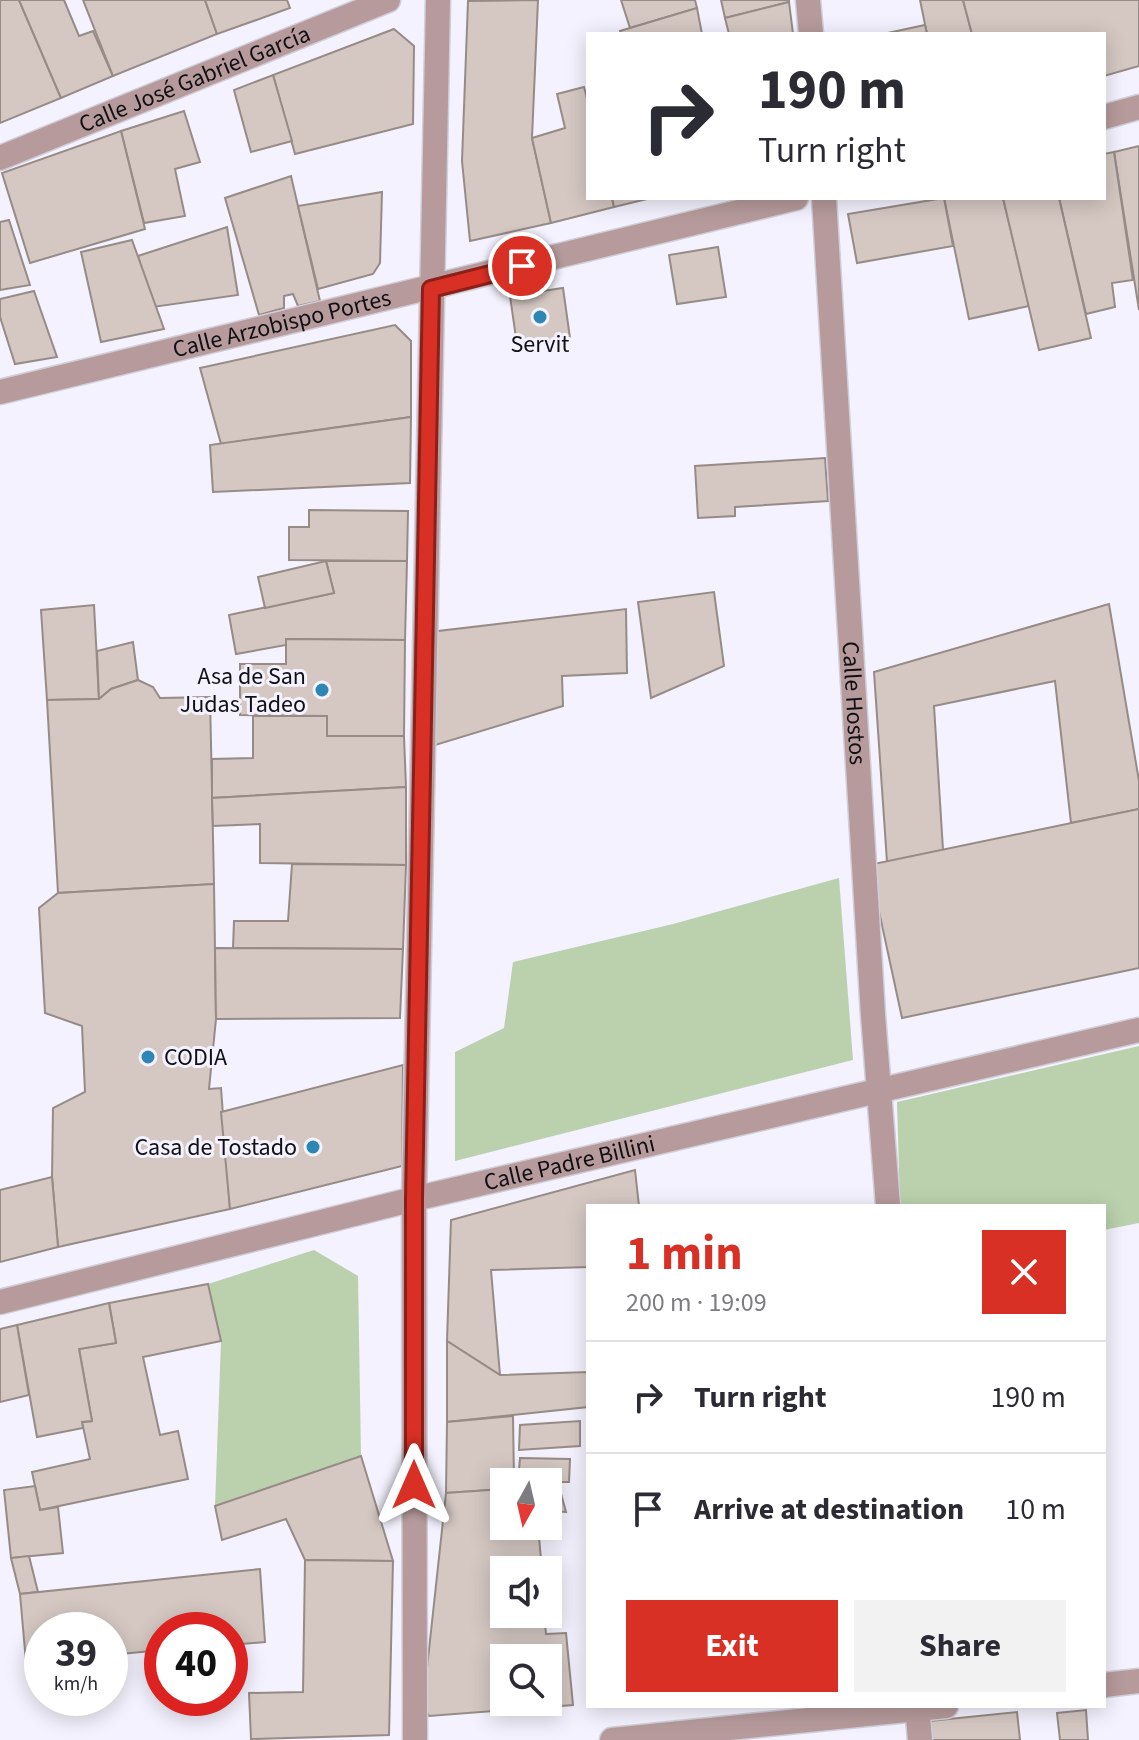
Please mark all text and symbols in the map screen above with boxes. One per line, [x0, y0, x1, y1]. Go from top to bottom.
street label: Calle José Gabriel García [73, 16, 316, 142]
text: 190 m [758, 51, 906, 130]
icon: right [626, 64, 730, 168]
text: Turn right [758, 125, 906, 176]
pin [488, 232, 556, 300]
icon: arrive [500, 244, 544, 288]
street label: Calle Arzobispo Portes [169, 280, 395, 367]
marker: Servit [531, 308, 549, 326]
place label: Servit [511, 327, 569, 362]
street label: Calle Hostos [833, 640, 875, 766]
place label: Asa de San Judas Tadeo [180, 659, 306, 722]
marker: Asa de San Judas Tadeo [313, 681, 331, 699]
place label: CODIA [164, 1040, 227, 1075]
marker: CODIA [139, 1048, 157, 1066]
street label: Calle Padre Billini [480, 1126, 658, 1200]
place label: Casa de Tostado [134, 1130, 297, 1165]
marker: Casa de Tostado [304, 1138, 322, 1156]
text: 1 min [626, 1220, 743, 1288]
button: close [982, 1230, 1066, 1314]
text: 200 m · 19:09 [626, 1284, 767, 1321]
icon: right [626, 1375, 670, 1419]
text: Turn right [694, 1376, 826, 1419]
text: 190 m [990, 1376, 1066, 1419]
position arrow [372, 1443, 456, 1527]
north arrow [490, 1468, 562, 1540]
map controls [490, 1468, 562, 1716]
icon: arrive [626, 1487, 670, 1531]
text: Arrive at destination [694, 1488, 964, 1531]
text: 10 m [1005, 1488, 1066, 1531]
button: sound [490, 1556, 562, 1628]
button: Exit [626, 1600, 838, 1692]
button: Share [854, 1600, 1066, 1692]
speed limit sign: 40 [144, 1612, 248, 1716]
text: 39 [55, 1625, 97, 1682]
button: search [490, 1644, 562, 1716]
text: km/h [54, 1670, 98, 1698]

